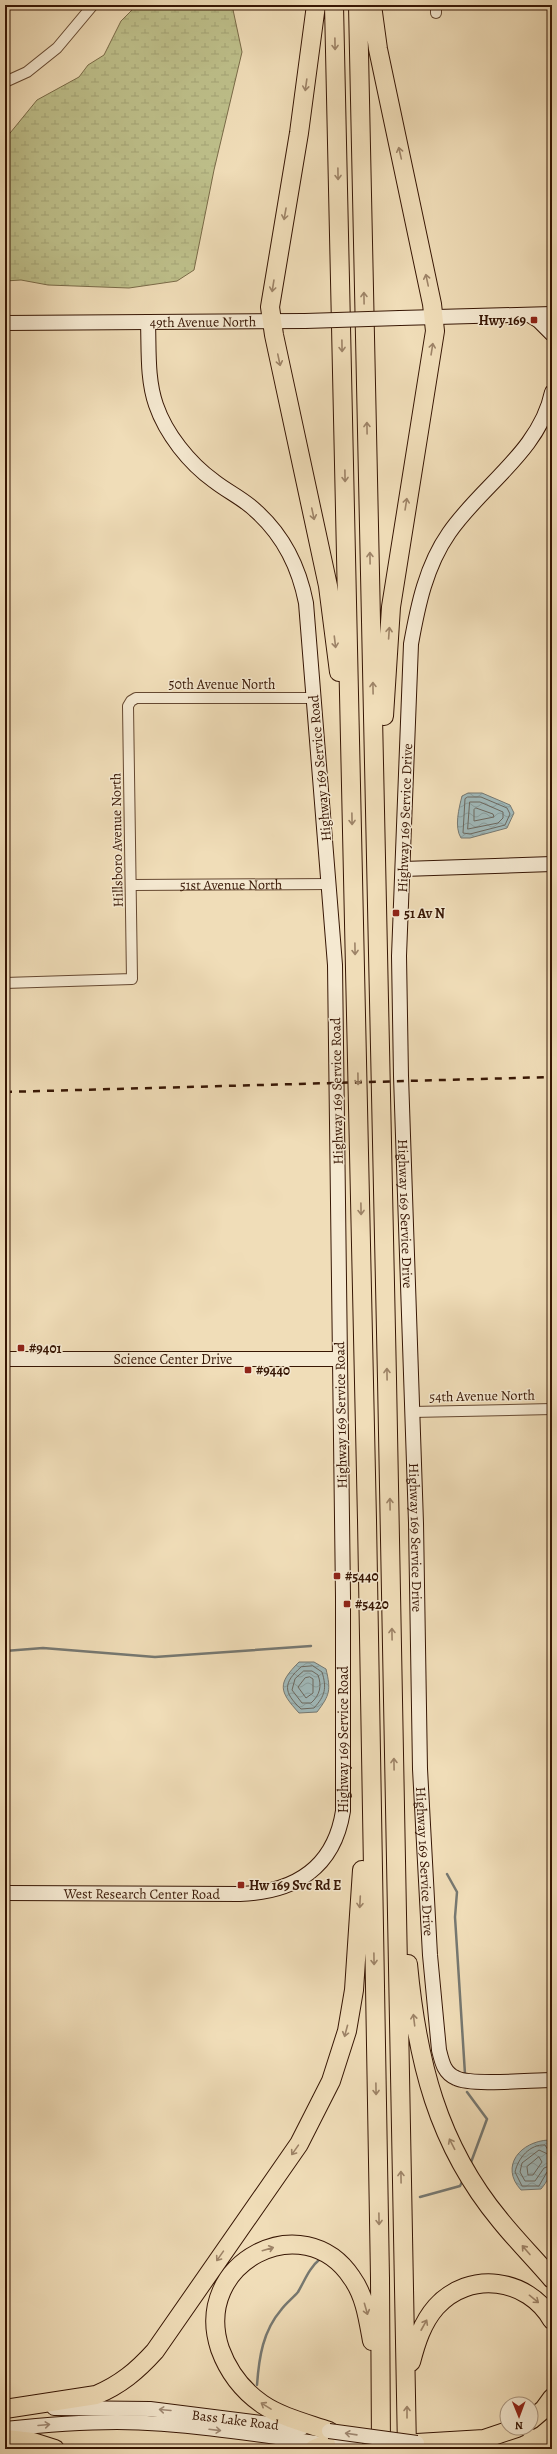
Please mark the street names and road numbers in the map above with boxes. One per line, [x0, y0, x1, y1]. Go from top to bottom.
street label: 49th Avenue North [150, 312, 257, 332]
street label: 50th Avenue North [168, 675, 276, 694]
street label: Highway 169 Service Road [304, 693, 336, 842]
street label: Highway 169 Service Drive [393, 743, 417, 893]
street label: Hillsboro Avenue North [106, 772, 128, 907]
street label: 51st Avenue North [180, 875, 283, 894]
street label: Highway 169 Service Road [326, 1017, 348, 1165]
street label: Highway 169 Service Drive [394, 1139, 418, 1289]
street label: Highway 169 Service Road [330, 1341, 352, 1489]
street label: Science Center Drive [114, 1350, 232, 1369]
street label: 54th Avenue North [429, 1386, 536, 1406]
street label: Highway 169 Service Drive [404, 1463, 427, 1612]
street label: Highway 169 Service Road [334, 1666, 353, 1813]
street label: Highway 169 Service Drive [411, 1786, 438, 1937]
street label: West Research Center Road [63, 1884, 221, 1903]
street label: Bass Lake Road [191, 2405, 280, 2435]

